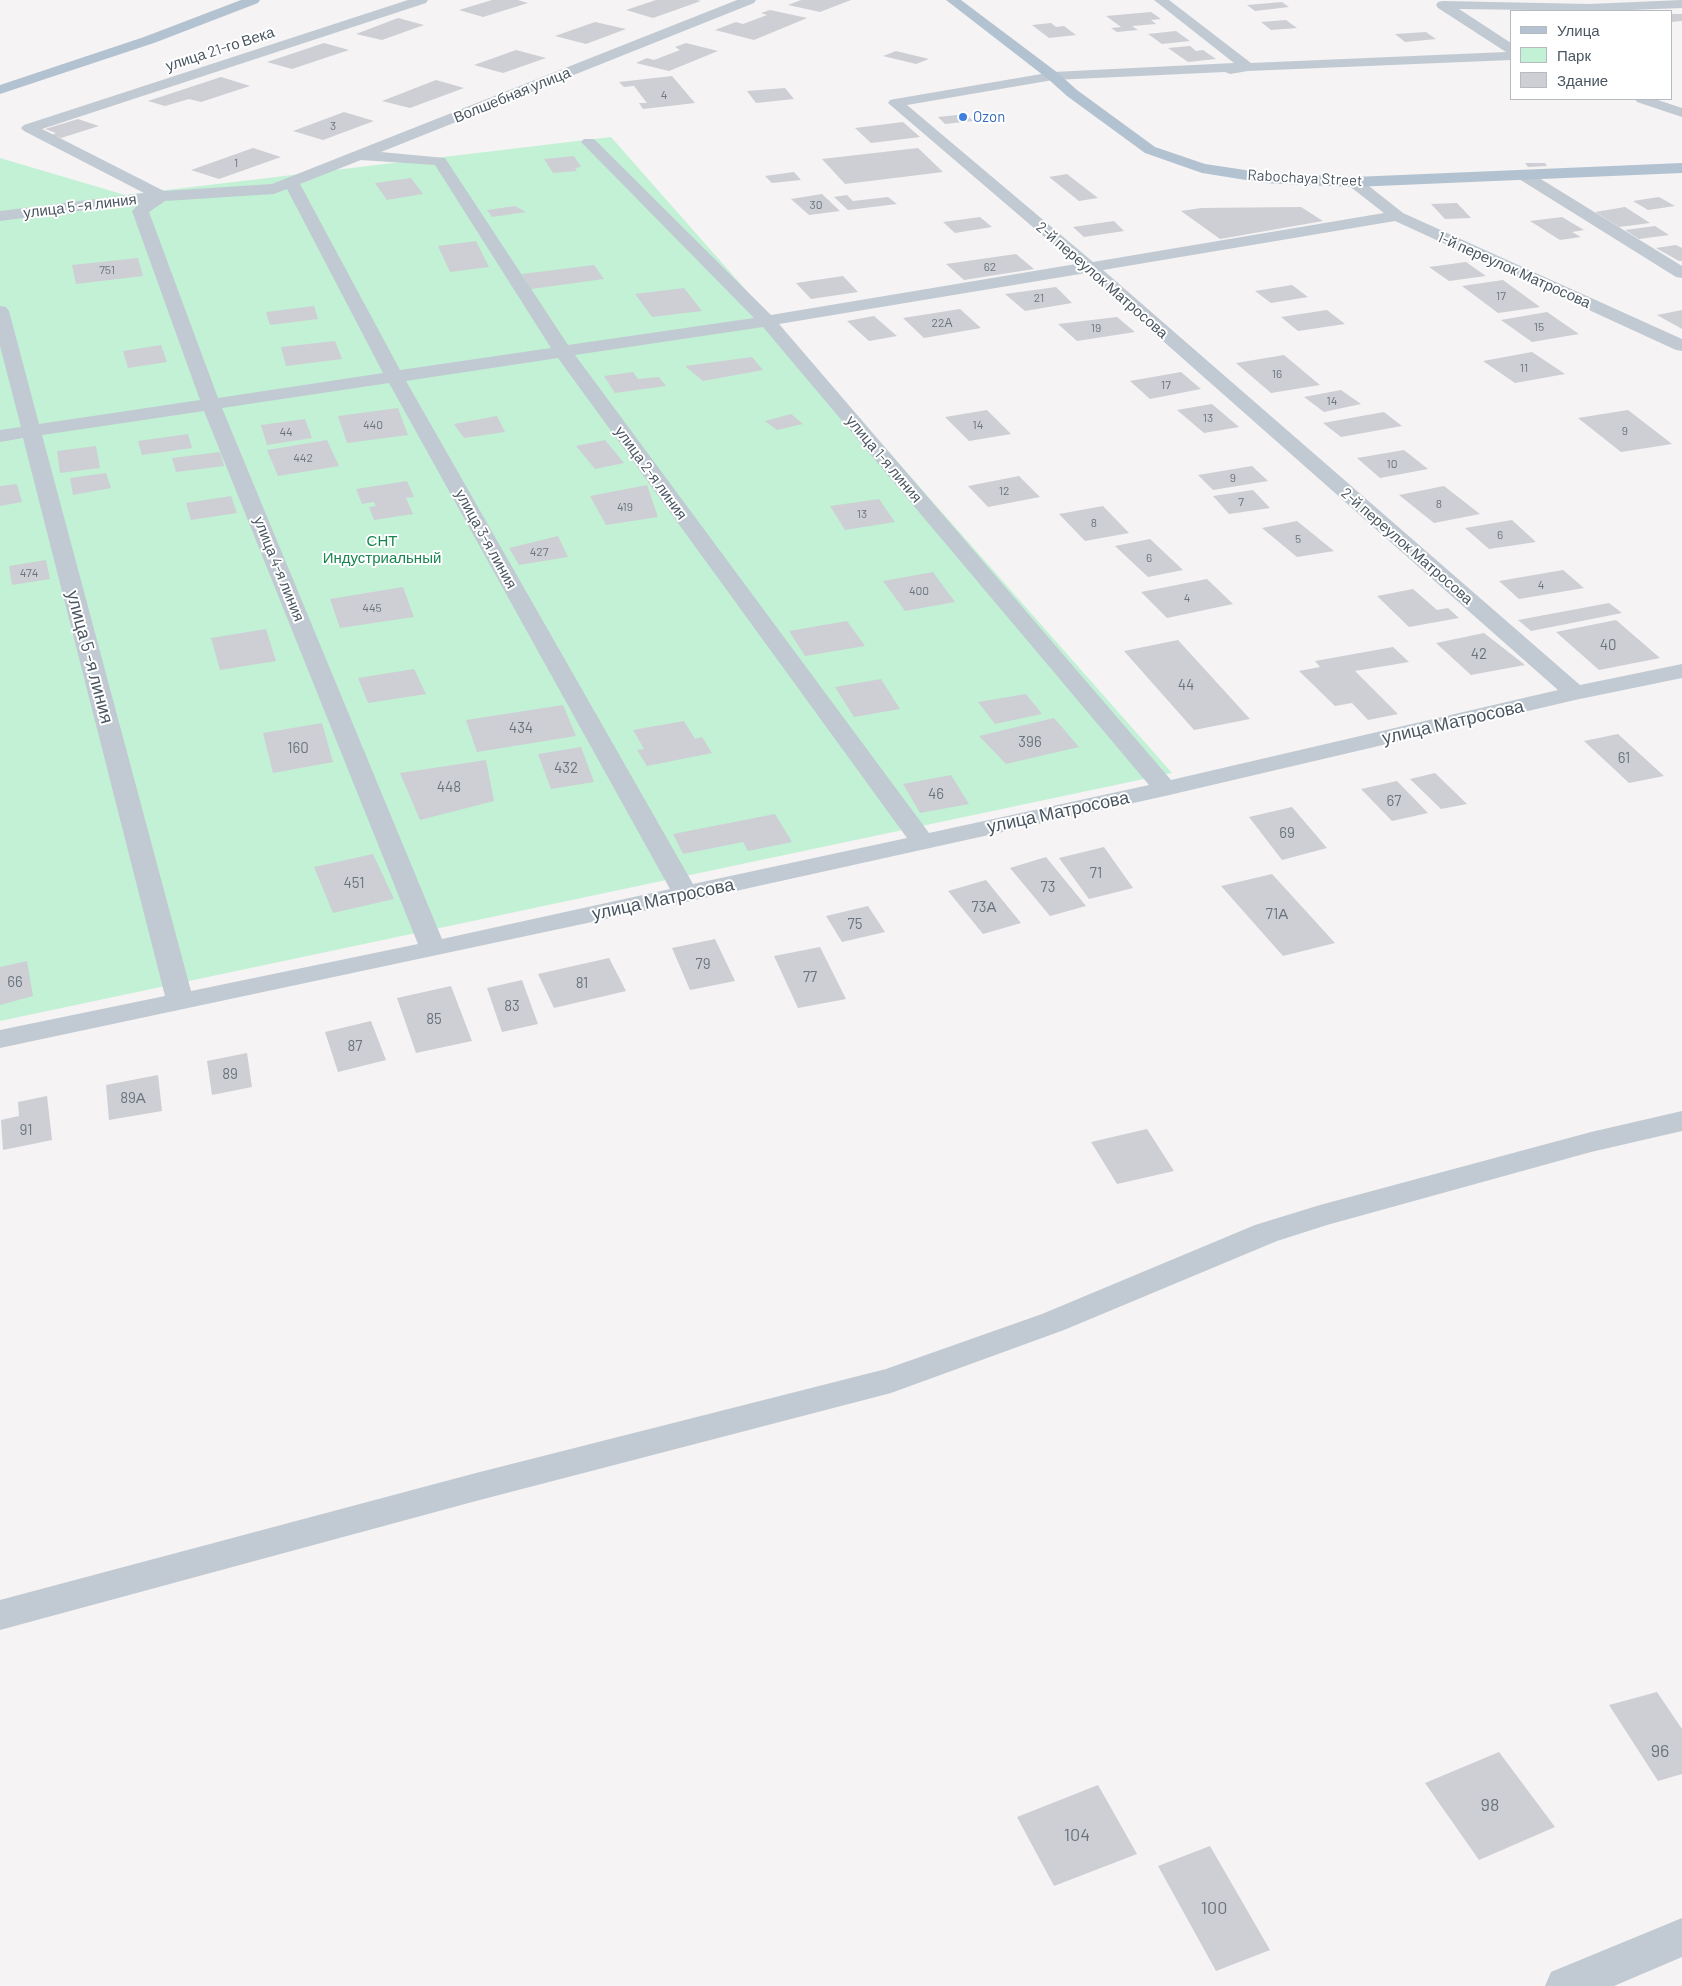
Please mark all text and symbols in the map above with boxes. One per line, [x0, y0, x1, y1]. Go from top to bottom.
legend [1510, 10, 1672, 100]
text: Улица [1557, 21, 1600, 39]
street label: улица 21-го Века [163, 23, 277, 75]
text: Парк [1557, 46, 1591, 64]
street label: Волшебная улица [451, 63, 573, 127]
text: Здание [1557, 71, 1608, 89]
house number: 4 [661, 88, 667, 102]
place label: Ozon [973, 108, 1005, 126]
marker: Ozon [957, 111, 969, 123]
house number: 3 [330, 119, 336, 133]
house number: 1 [234, 156, 238, 170]
street label: Rabochaya Street [1247, 166, 1363, 190]
street label: улица 5 -я линия [22, 190, 138, 222]
house number: 30 [810, 198, 822, 212]
street label: 2-й переулок Матросова [1032, 218, 1172, 342]
street label: 1-й переулок Матросова [1435, 228, 1593, 312]
house number: 62 [984, 260, 996, 274]
house number: 751 [99, 263, 115, 277]
house number: 17 [1496, 289, 1506, 303]
house number: 21 [1034, 291, 1044, 305]
house number: 22А [932, 316, 952, 330]
house number: 15 [1534, 320, 1544, 334]
house number: 19 [1091, 321, 1101, 335]
house number: 11 [1520, 361, 1528, 375]
house number: 16 [1272, 367, 1282, 381]
house number: 17 [1161, 378, 1171, 392]
house number: 14 [1327, 394, 1337, 408]
house number: 13 [1203, 411, 1213, 425]
street label: улица 1-я линия [842, 412, 926, 506]
house number: 440 [363, 418, 383, 432]
house number: 14 [973, 418, 983, 432]
street label: улица 2-я линия [611, 423, 691, 523]
house number: 9 [1622, 424, 1628, 438]
house number: 44 [279, 425, 293, 439]
house number: 442 [293, 451, 313, 465]
house number: 10 [1387, 457, 1397, 471]
house number: 9 [1230, 471, 1236, 485]
house number: 12 [999, 484, 1009, 498]
street label: 2-й переулок Матросова [1337, 484, 1477, 608]
street label: улица 3-я линия [451, 486, 521, 592]
house number: 7 [1238, 495, 1244, 509]
house number: 8 [1436, 497, 1442, 511]
house number: 419 [617, 500, 633, 514]
house number: 13 [857, 507, 867, 521]
street label: улица 4-я линия [250, 514, 308, 624]
house number: 8 [1091, 516, 1097, 530]
house number: 6 [1497, 528, 1503, 542]
park label: СНТ Индустриальный [323, 532, 441, 567]
house number: 5 [1295, 532, 1301, 546]
house number: 427 [530, 545, 548, 559]
house number: 6 [1146, 551, 1152, 565]
house number: 474 [20, 566, 38, 580]
house number: 4 [1538, 578, 1544, 592]
house number: 400 [909, 584, 929, 598]
street label: улица 5 -я линия [62, 588, 118, 726]
house number: 4 [1184, 591, 1190, 605]
house number: 445 [362, 601, 382, 615]
house number: 40 [1600, 636, 1616, 654]
house number: 42 [1471, 645, 1487, 663]
house number: 44 [1178, 676, 1194, 694]
street label: улица Матросова [1380, 695, 1526, 749]
house number: 434 [509, 719, 533, 737]
house number: 396 [1018, 733, 1042, 751]
house number: 160 [287, 739, 309, 757]
house number: 61 [1618, 749, 1630, 767]
house number: 432 [554, 759, 578, 777]
house number: 448 [437, 778, 461, 796]
house number: 46 [928, 785, 944, 803]
street label: улица Матросова [985, 786, 1131, 838]
house number: 67 [1387, 792, 1401, 810]
house number: 69 [1279, 824, 1295, 842]
house number: 71 [1090, 864, 1102, 882]
street label: улица Матросова [590, 873, 736, 925]
house number: 451 [344, 874, 364, 892]
house number: 73 [1041, 878, 1055, 896]
house number: 73А [972, 898, 996, 916]
house number: 71А [1266, 905, 1288, 923]
house number: 75 [848, 915, 862, 933]
house number: 79 [696, 955, 710, 973]
house number: 77 [803, 968, 817, 986]
house number: 66 [7, 973, 23, 991]
house number: 81 [576, 974, 588, 992]
house number: 83 [504, 997, 520, 1015]
house number: 85 [426, 1010, 442, 1028]
house number: 87 [348, 1037, 362, 1055]
house number: 89 [222, 1065, 238, 1083]
house number: 89А [120, 1089, 146, 1107]
house number: 91 [20, 1121, 32, 1139]
house number: 96 [1651, 1740, 1669, 1762]
house number: 98 [1481, 1794, 1499, 1816]
house number: 104 [1064, 1824, 1090, 1846]
house number: 100 [1201, 1897, 1227, 1919]

